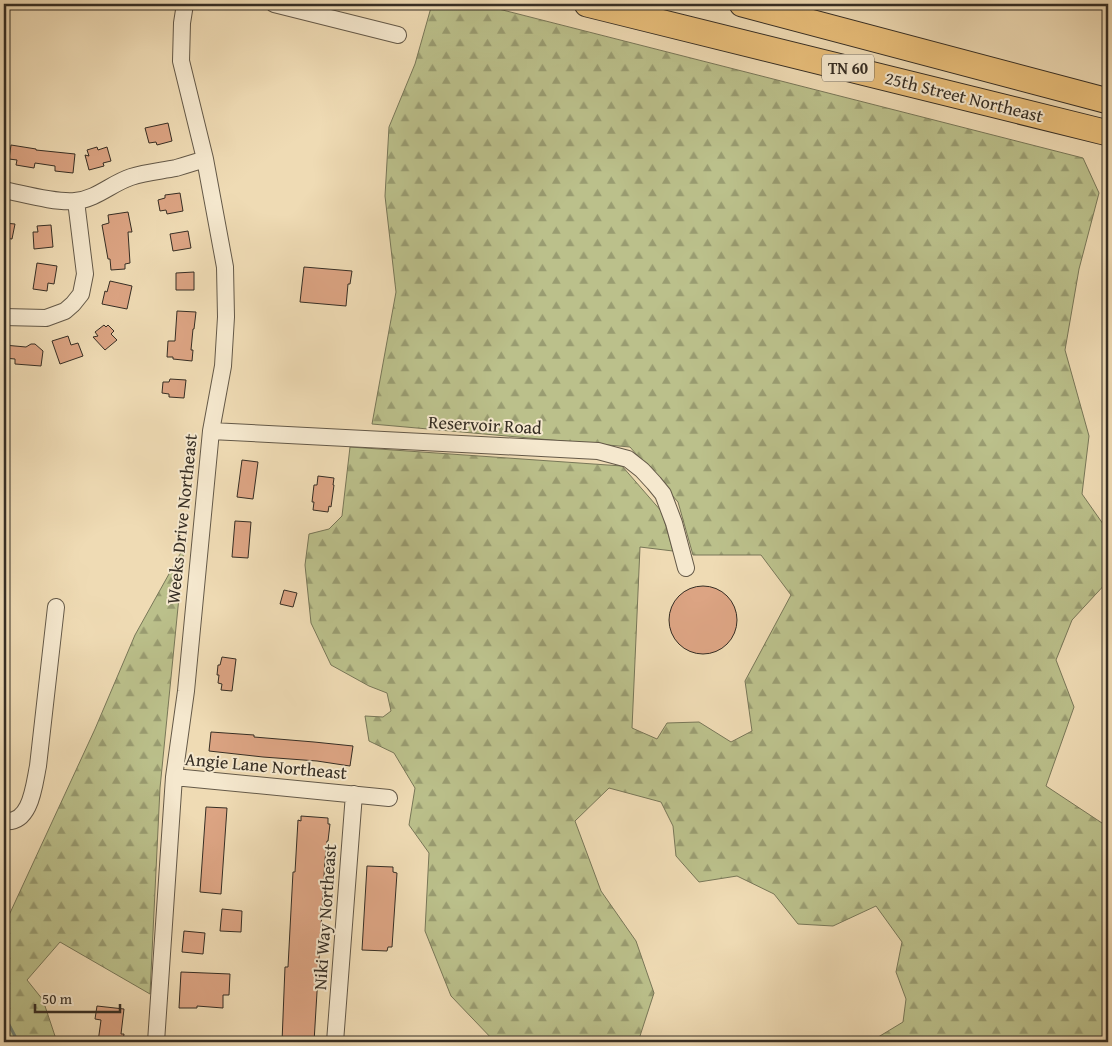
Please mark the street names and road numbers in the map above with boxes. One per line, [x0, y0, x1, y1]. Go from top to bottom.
road number: TN 60 [822, 54, 874, 82]
street label: 25th Street Northeast [882, 64, 1047, 129]
street label: Reservoir Road [428, 408, 543, 441]
street label: Weeks Drive Northeast [159, 432, 204, 606]
street label: Angie Lane Northeast [184, 745, 349, 786]
street label: Niki Way Northeast [306, 842, 343, 991]

